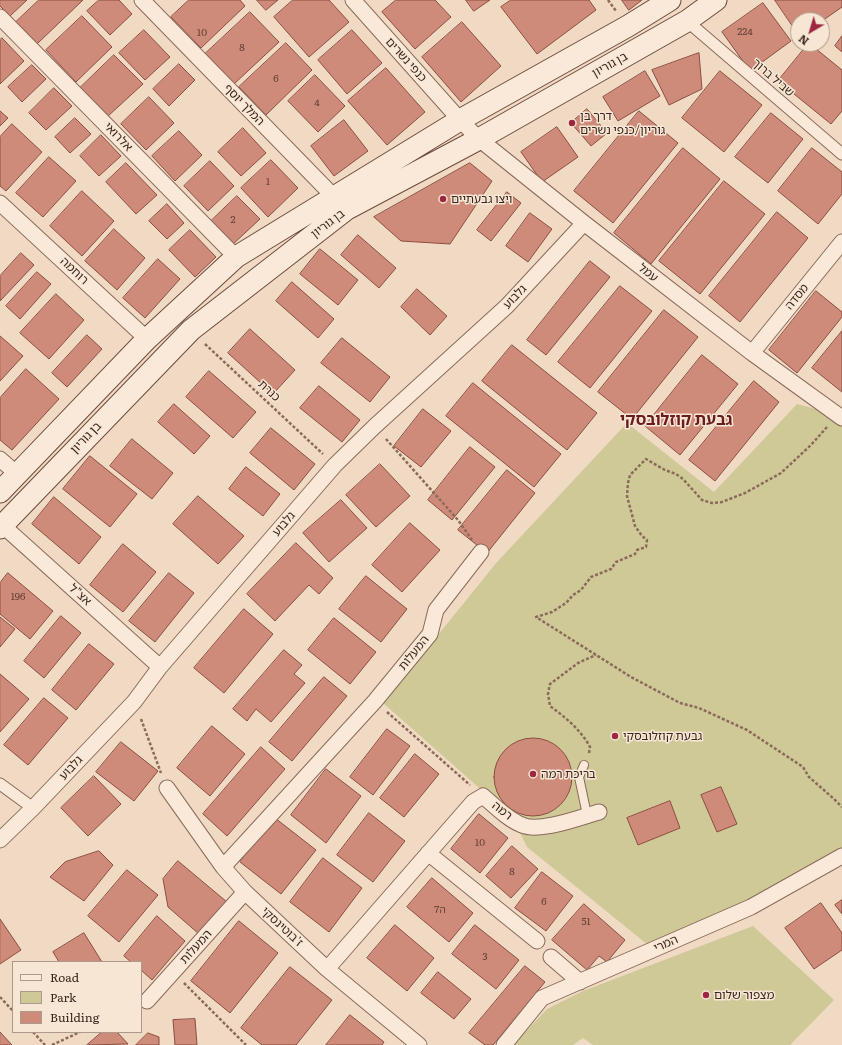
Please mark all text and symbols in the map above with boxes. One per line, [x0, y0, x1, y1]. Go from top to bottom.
north arrow [790, 12, 830, 52]
house number: 224 [737, 26, 753, 38]
house number: 10 [197, 27, 207, 39]
text: N [795, 32, 812, 50]
street label: כנפי נשרים [382, 35, 430, 85]
house number: 8 [239, 42, 245, 54]
street label: בן גוריון [590, 49, 630, 81]
street label: שביל ברוך [749, 56, 797, 100]
house number: 6 [273, 73, 279, 85]
street label: המלך יוסף [221, 81, 267, 129]
house number: 4 [314, 97, 320, 109]
place label: דרך בן גוריון/כנפי נשרים [580, 109, 665, 137]
marker: דרך בן גוריון/כנפי נשרים [567, 118, 577, 128]
street label: אלרואי [101, 120, 135, 154]
house number: 1 [266, 176, 270, 188]
place label: ויצו גבעתיים [451, 192, 512, 206]
marker: ויצו גבעתיים [438, 194, 448, 204]
street label: בן גוריון [308, 207, 348, 241]
house number: 2 [230, 214, 236, 226]
street label: רוחמה [57, 254, 91, 288]
street label: עמל [635, 261, 661, 285]
street label: מסדה [782, 281, 812, 313]
street label: גלבוע [500, 282, 530, 312]
street label: כנרת [255, 377, 283, 405]
district label: גבעת קוזלובסקי [620, 410, 732, 430]
street label: בן גוריון [67, 419, 105, 457]
street label: גלבוע [269, 509, 299, 539]
street label: אצ"ל [66, 581, 94, 609]
house number: 196 [11, 591, 25, 603]
street label: המעלות [396, 633, 432, 673]
place label: גבעת קוזלובסקי [623, 729, 702, 743]
marker: גבעת קוזלובסקי [610, 731, 620, 741]
street label: גלבוע [56, 753, 86, 783]
place label: בריכת רמה [541, 767, 596, 781]
marker: בריכת רמה [528, 769, 538, 779]
street label: רמה [489, 799, 515, 823]
house number: 10 [475, 837, 485, 849]
house number: 8 [509, 866, 515, 878]
house number: 6 [541, 896, 547, 908]
street label: ז'בוטינסקי [258, 904, 306, 950]
house number: 7ה [434, 904, 446, 916]
house number: 51 [581, 916, 591, 928]
street label: המעלות [177, 927, 215, 967]
street label: המרי [652, 932, 680, 956]
house number: 3 [482, 951, 488, 963]
legend [12, 961, 142, 1033]
text: Road [50, 968, 79, 986]
text: Park [50, 988, 76, 1006]
place label: מצפור שלום [714, 988, 774, 1002]
marker: מצפור שלום [701, 990, 711, 1000]
text: Building [50, 1008, 99, 1026]

